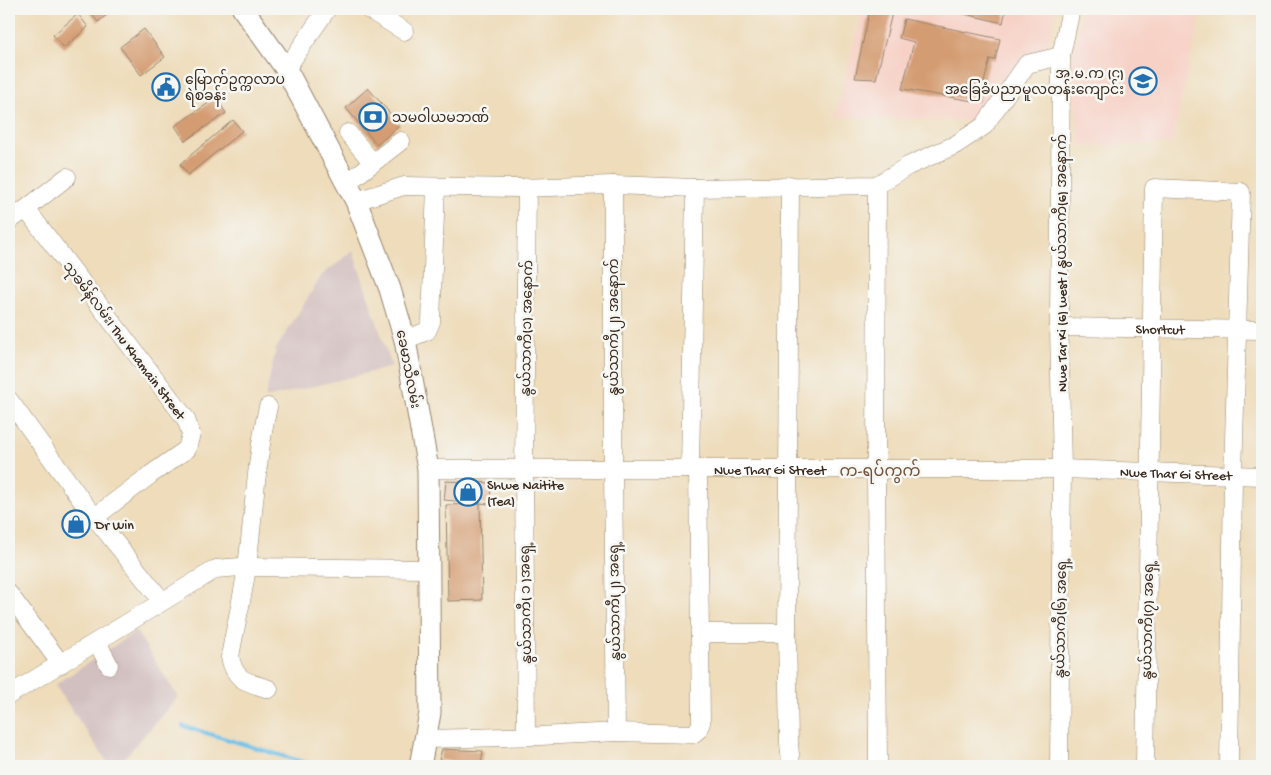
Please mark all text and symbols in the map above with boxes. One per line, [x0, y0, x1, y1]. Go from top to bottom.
school or university icon: အ.မ.က (၄) အခြေခံပညာမူလတန်းကျောင်း [1128, 66, 1158, 96]
place label: အ.မ.က (၄) အခြေခံပညာမူလတန်းကျောင်း [945, 67, 1124, 101]
place label: မြောက်ဥက္ကလာပ ရဲစခန်း [185, 69, 285, 107]
public building icon: မြောက်ဥက္ကလာပ ရဲစခန်း [151, 72, 181, 102]
bank icon: သမဝါယမဘဏ် [358, 102, 388, 132]
place label: သမဝါယမဘဏ် [392, 107, 489, 128]
street label: Nwe Tar Ki (6) west / နွယ်သာကီ(6) အနောက် [1051, 134, 1073, 392]
street label: သုခမိန်လမ်း၊ Thu Khamain Street [57, 257, 192, 426]
street label: နွယ်သာကီ(၂) အနောက် [603, 259, 625, 395]
street label: နွယ်သာကီ(၁) အနောက် [515, 260, 539, 396]
street label: Shortcut [1135, 322, 1186, 340]
street label: ခေမာသီလမ်း [391, 328, 426, 410]
district label: က-ရပ်ကွက် [840, 459, 920, 484]
street label: Nwe Thar Gi Street [714, 463, 827, 480]
street label: Nwe Thar Gi Street [1120, 465, 1233, 486]
shop icon: Shwe Naitite (Tea) [453, 477, 483, 507]
place label: Shwe Naitite (Tea) [487, 478, 565, 511]
shop icon: Dr Win [61, 509, 91, 539]
place label: Dr Win [94, 518, 134, 535]
street label: နွယ်သာကီ(၂) အရှေ့ [603, 541, 627, 661]
street label: နွယ်သာကီ( ၁ )အရှေ့ [514, 542, 538, 664]
street label: နွယ်သာကီ(၆) အရှေ့ [1049, 558, 1073, 678]
street label: နွယ်သာကီ(၇) အရှေ့ [1136, 560, 1160, 680]

